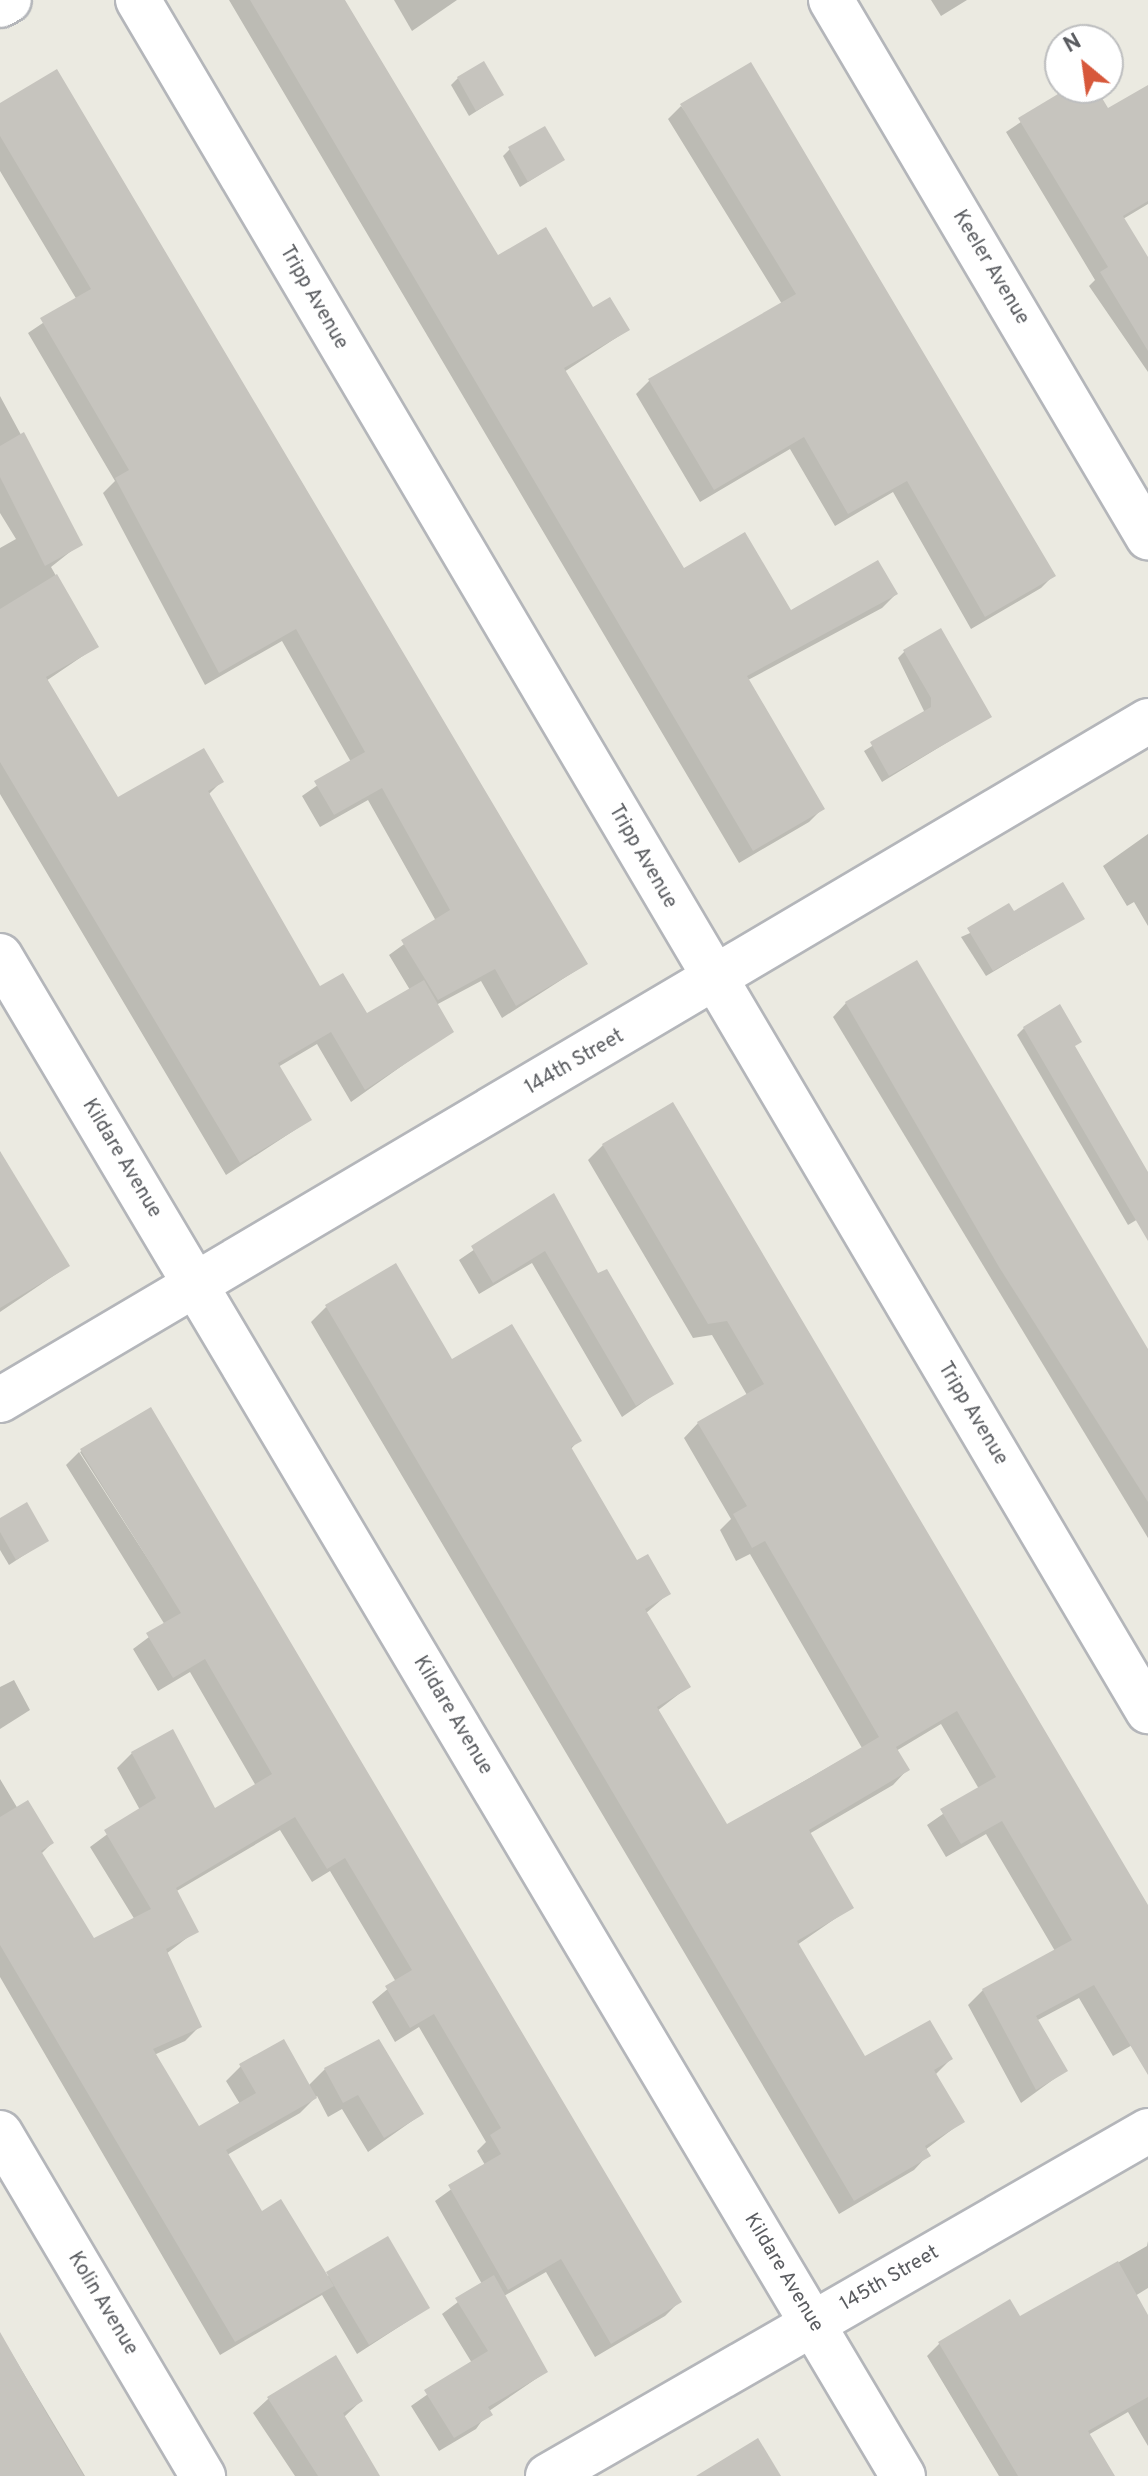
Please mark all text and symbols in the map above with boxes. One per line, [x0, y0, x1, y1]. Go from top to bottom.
north arrow [1044, 24, 1124, 104]
text: N [1060, 29, 1087, 60]
street label: Keeler Avenue [946, 206, 1034, 330]
street label: Tripp Avenue [273, 241, 353, 355]
street label: Tripp Avenue [602, 800, 682, 914]
street label: 144th Street [521, 1025, 629, 1101]
street label: Kildare Avenue [76, 1095, 166, 1223]
street label: Tripp Avenue [932, 1358, 1012, 1470]
street label: Kildare Avenue [407, 1652, 497, 1780]
street label: Kildare Avenue [738, 2209, 828, 2337]
street label: 145th Street [836, 2241, 944, 2317]
street label: Kolin Avenue [62, 2248, 142, 2360]

